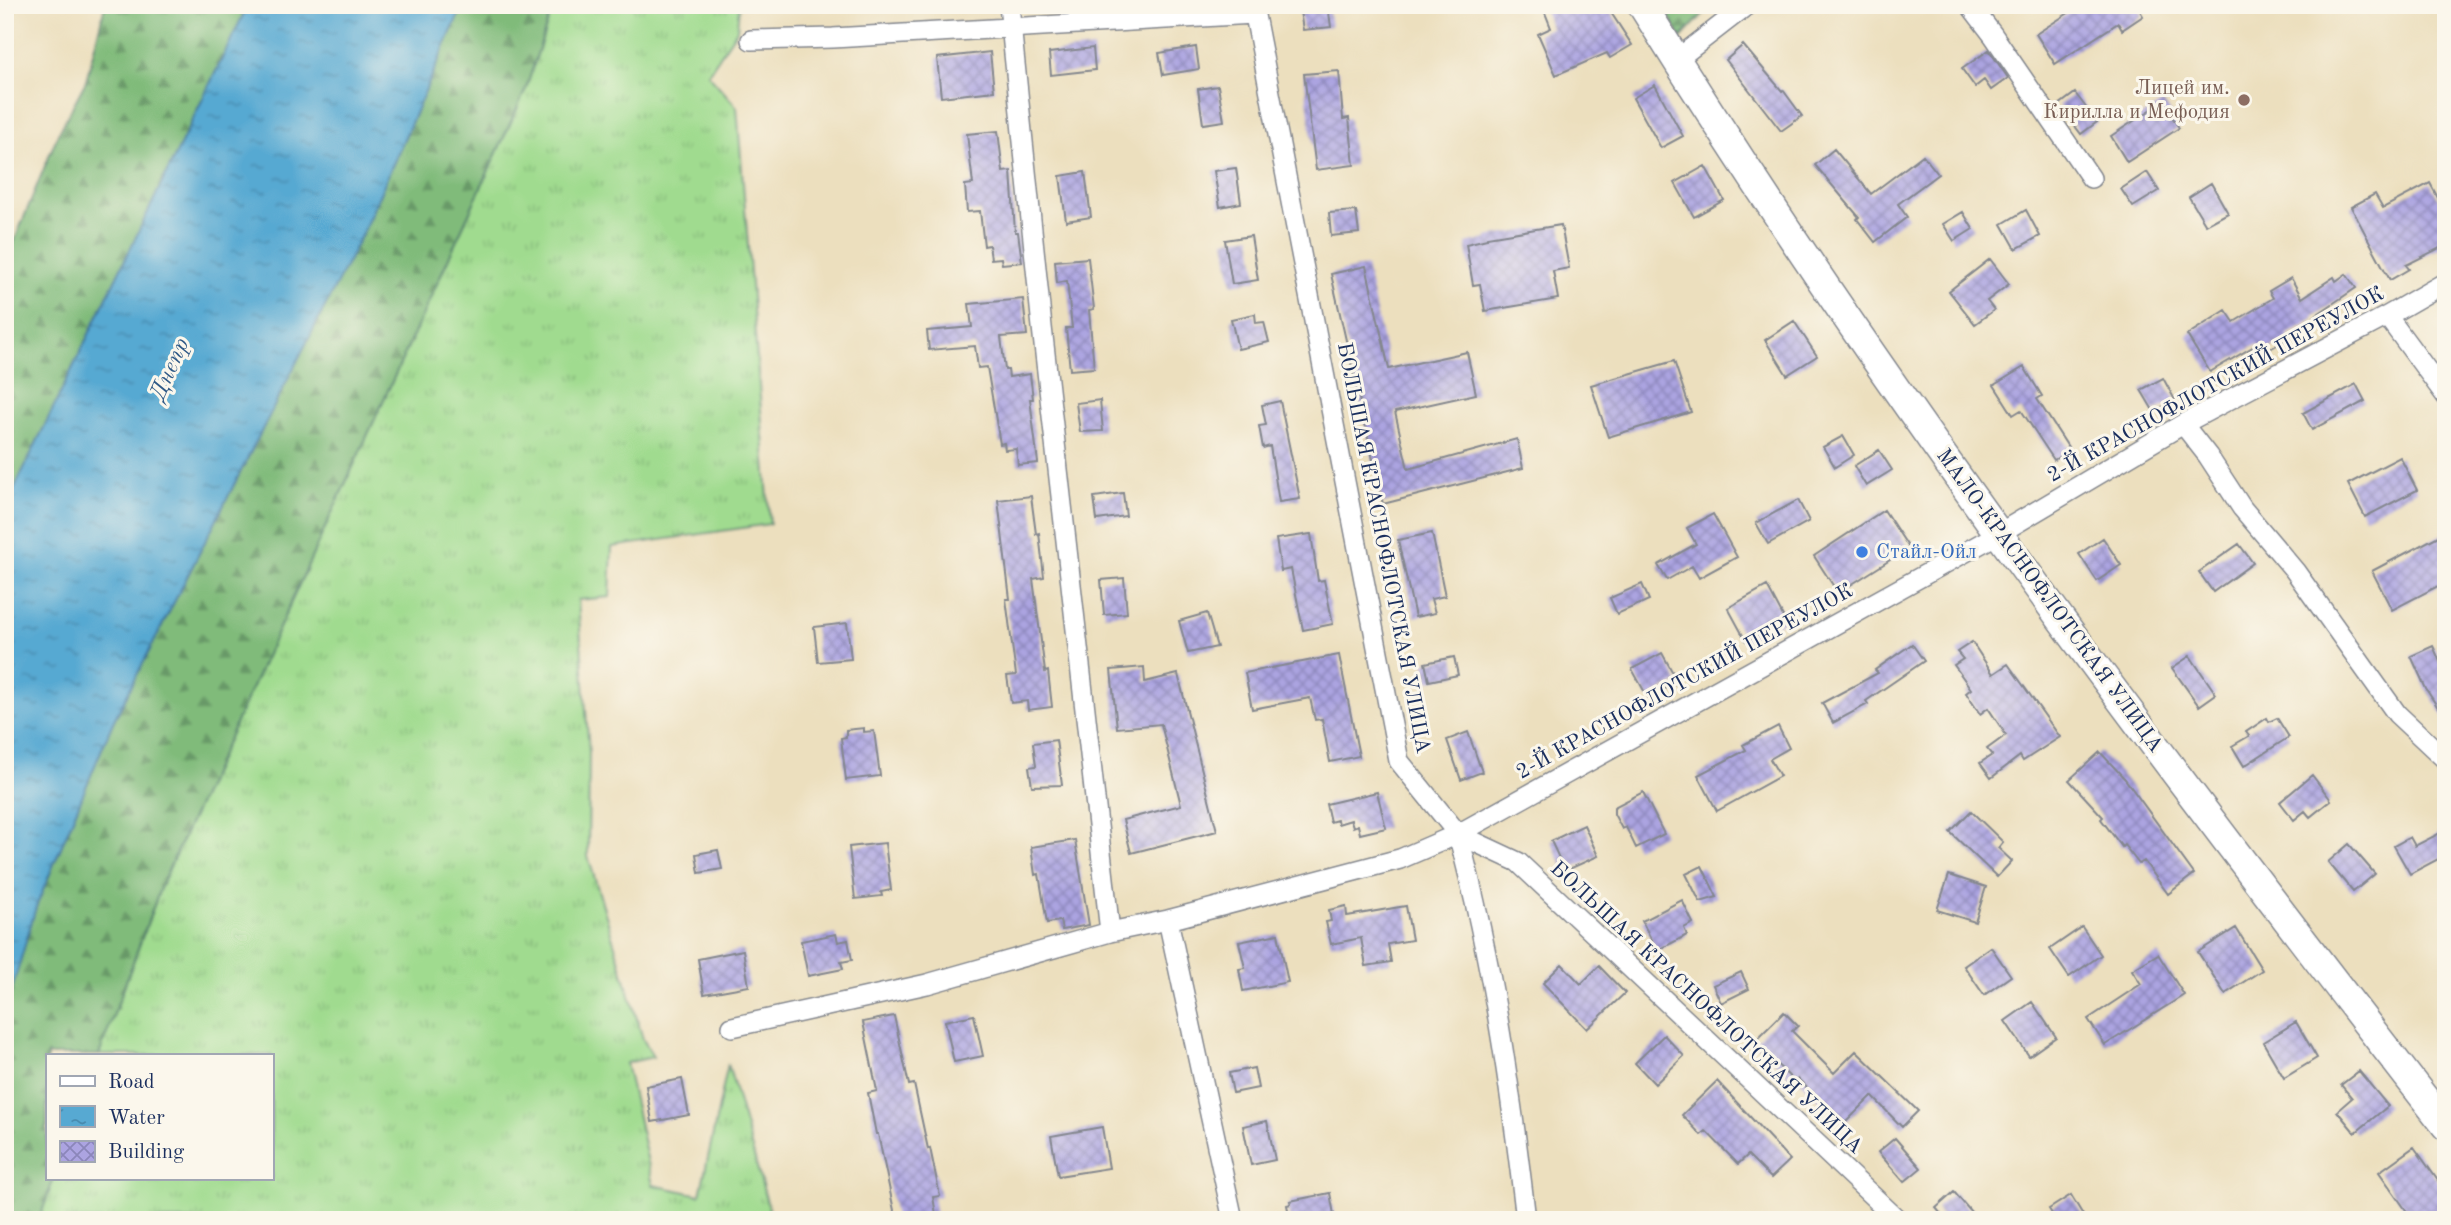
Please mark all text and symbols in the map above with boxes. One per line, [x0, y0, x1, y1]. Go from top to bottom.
place label: Лицей им. Кирилла и Мефодия [2043, 78, 2230, 123]
marker: Лицей им. Кирилла и Мефодия [2236, 92, 2252, 108]
street label: 2-Й КРАСНОФЛОТСКИЙ ПЕРЕУЛОК [2042, 279, 2388, 487]
water label: Днепр [145, 335, 195, 407]
street label: БОЛЬШАЯ КРАСНОФЛОТСКАЯ УЛИЦА [1333, 341, 1433, 755]
street label: МАЛО-КРАСНОФЛОТСКАЯ УЛИЦА [1932, 445, 2166, 757]
place label: Стайл-Ойл [1876, 542, 1977, 563]
marker: Стайл-Ойл [1854, 544, 1870, 560]
street label: 2-Й КРАСНОФЛОТСКИЙ ПЕРЕУЛОК [1511, 576, 1857, 784]
street label: БОЛЬШАЯ КРАСНОФЛОТСКАЯ УЛИЦА [1546, 858, 1866, 1158]
legend [46, 1054, 273, 1180]
text: Road [108, 1072, 155, 1093]
text: Water [108, 1108, 165, 1129]
text: Building [108, 1142, 185, 1163]

